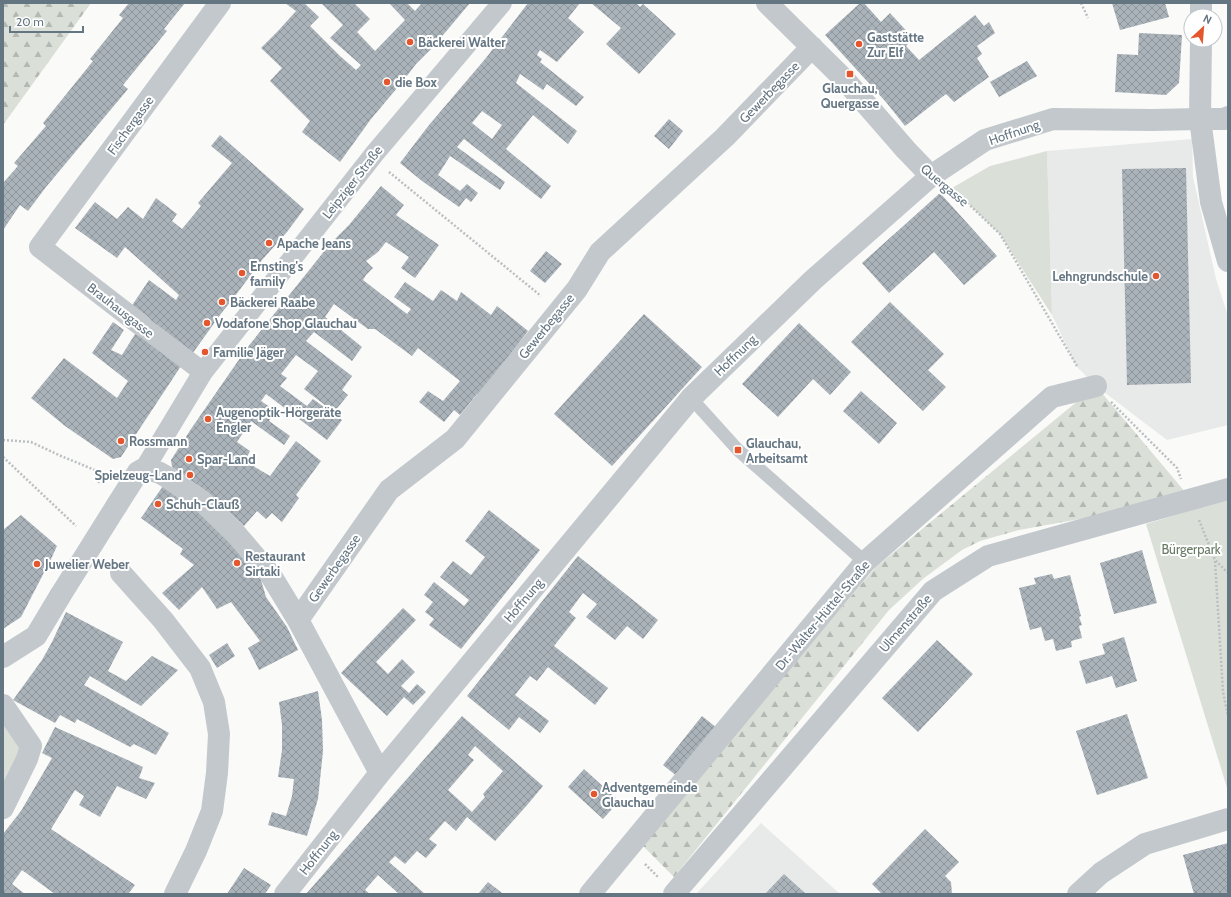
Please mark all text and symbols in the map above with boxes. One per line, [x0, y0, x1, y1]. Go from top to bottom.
scale bar [10, 8, 83, 34]
north arrow [1183, 8, 1223, 48]
text: N [1201, 11, 1214, 27]
text: 20 m [16, 14, 44, 29]
place label: Gaststätte Zur Elf [867, 29, 924, 60]
place label: Bäckerei Walter [418, 34, 506, 50]
marker: Bäckerei Walter [405, 37, 415, 47]
marker: Gaststätte Zur Elf [854, 39, 864, 49]
street label: Gewerbegasse [736, 58, 803, 126]
marker: Glauchau, Quergasse [845, 69, 855, 79]
place label: die Box [395, 74, 438, 90]
marker: die Box [382, 77, 392, 87]
place label: Glauchau, Quergasse [821, 80, 880, 111]
street label: Fischergasse [103, 92, 157, 157]
street label: Hoffnung [987, 116, 1042, 148]
street label: Leipziger Straße [319, 142, 386, 222]
street label: Quergasse [918, 160, 972, 210]
place label: Apache Jeans [277, 235, 352, 251]
marker: Apache Jeans [264, 238, 274, 248]
place label: Ernsting's family [250, 258, 304, 289]
marker: Ernsting's family [237, 268, 247, 278]
place label: Lehngrundschule [1052, 268, 1148, 284]
marker: Lehngrundschule [1151, 271, 1161, 281]
street label: Brauhausgasse [84, 279, 158, 341]
street label: Gewerbegasse [515, 290, 577, 362]
place label: Bäckerei Raabe [230, 294, 316, 310]
marker: Bäckerei Raabe [217, 297, 227, 307]
place label: Vodafone Shop Glauchau [215, 315, 357, 331]
marker: Vodafone Shop Glauchau [202, 318, 212, 328]
street label: Hoffnung [711, 331, 760, 379]
place label: Familie Jäger [213, 344, 285, 360]
marker: Familie Jäger [200, 347, 210, 357]
place label: Augenoptik-Hörgeräte Engler [216, 404, 341, 435]
marker: Augenoptik-Hörgeräte Engler [203, 414, 213, 424]
place label: Rossmann [129, 433, 187, 449]
place label: Glauchau, Arbeitsamt [746, 435, 808, 466]
marker: Rossmann [116, 436, 126, 446]
marker: Glauchau, Arbeitsamt [733, 445, 743, 455]
place label: Spar-Land [197, 451, 256, 467]
marker: Spar-Land [184, 454, 194, 464]
place label: Spielzeug-Land [94, 467, 182, 483]
marker: Spielzeug-Land [185, 470, 195, 480]
place label: Schuh-Clauß [166, 496, 239, 512]
marker: Schuh-Clauß [153, 499, 163, 509]
street label: Gewerbegasse [305, 531, 364, 605]
park label: Bürgerpark [1161, 541, 1221, 557]
place label: Restaurant Sirtaki [245, 548, 306, 579]
place label: Juwelier Weber [44, 556, 130, 572]
street label: Dr.-Walter-Hüttel-Straße [771, 557, 873, 673]
marker: Restaurant Sirtaki [232, 558, 242, 568]
marker: Juwelier Weber [32, 559, 42, 569]
street label: Hoffnung [500, 574, 546, 625]
street label: Ulmenstraße [875, 590, 935, 655]
place label: Adventgemeinde Glauchau [602, 779, 698, 810]
marker: Adventgemeinde Glauchau [589, 789, 599, 799]
street label: Hoffnung [296, 826, 341, 878]

